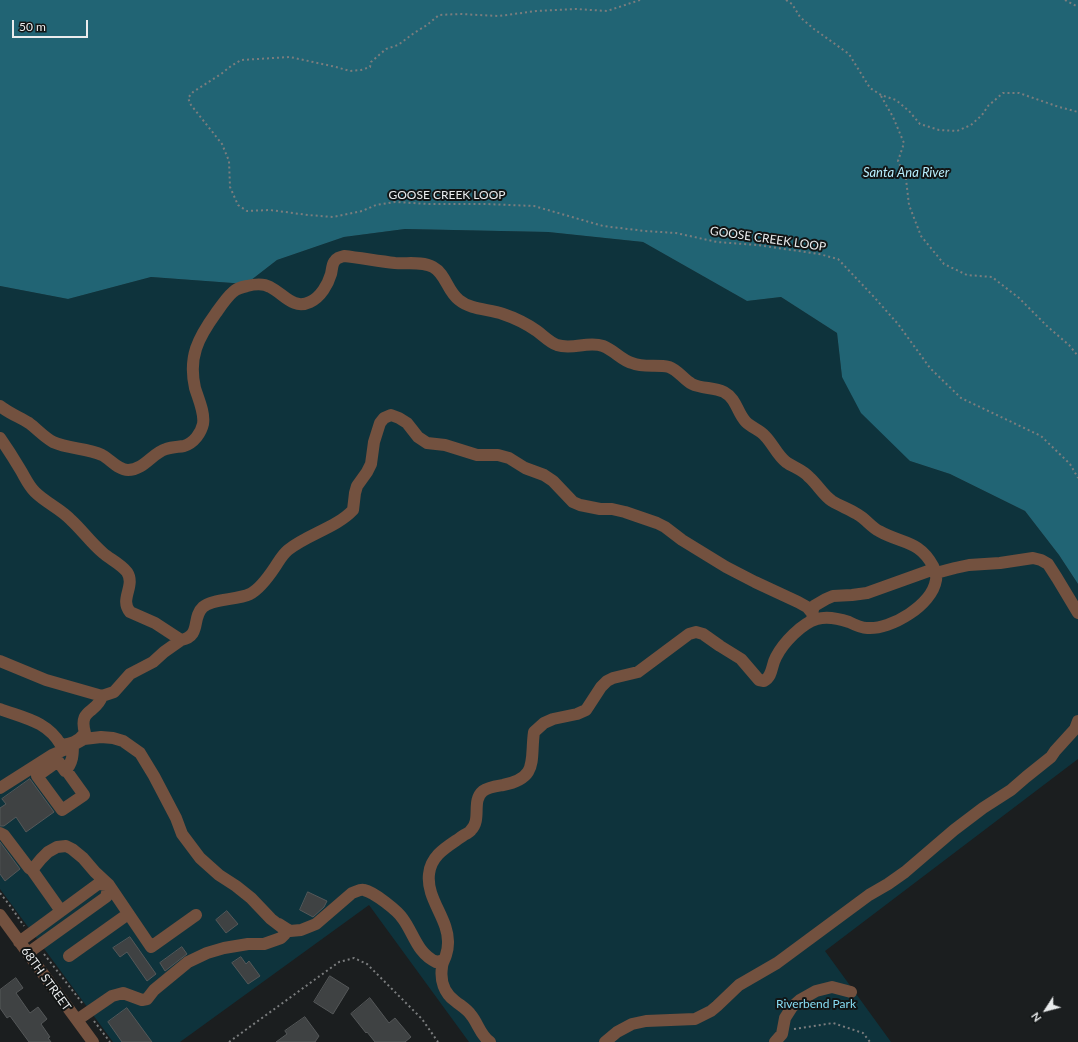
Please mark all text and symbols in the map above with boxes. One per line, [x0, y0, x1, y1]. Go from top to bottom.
scale bar [14, 12, 90, 38]
text: 50 m [19, 19, 46, 34]
water label: Santa Ana River [863, 165, 949, 181]
street label: GOOSE CREEK LOOP [388, 188, 506, 202]
street label: GOOSE CREEK LOOP [709, 224, 827, 254]
street label: 68TH STREET [18, 944, 74, 1014]
north arrow [1026, 990, 1066, 1030]
park label: Riverbend Park [776, 997, 856, 1011]
text: N [1028, 1010, 1044, 1025]

